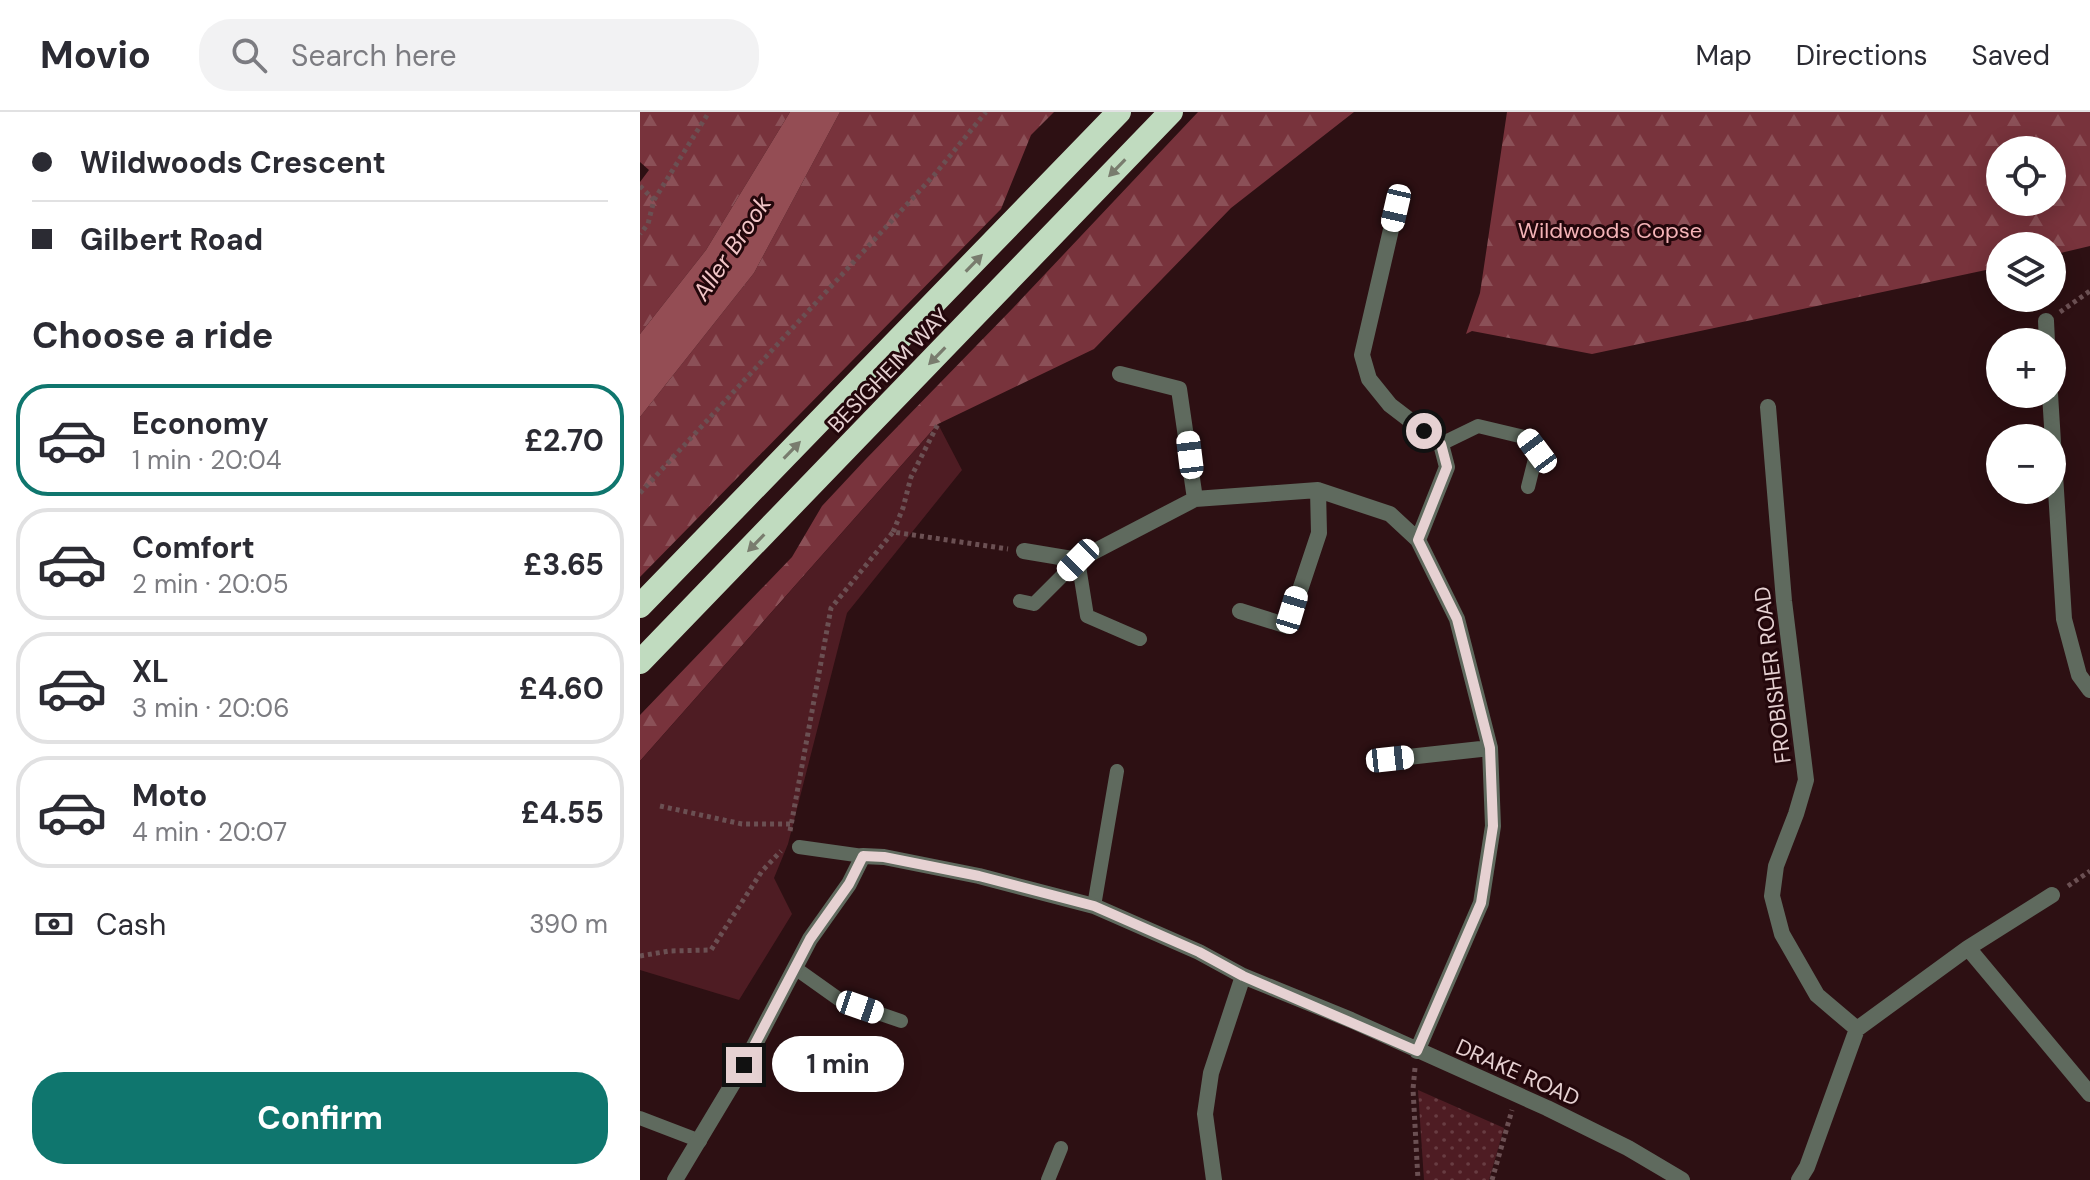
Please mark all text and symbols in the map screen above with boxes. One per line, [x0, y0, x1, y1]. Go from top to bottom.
search box [199, 19, 759, 91]
text: Movio [40, 30, 151, 80]
icon: search [227, 33, 271, 77]
text: Search here [291, 36, 457, 75]
text: Map [1695, 37, 1752, 74]
text: Directions [1796, 37, 1928, 74]
text: Saved [1972, 37, 2050, 74]
map controls [1986, 136, 2066, 504]
button: locate [1986, 136, 2066, 216]
text: Wildwoods Crescent [80, 143, 386, 182]
one-way arrow [1109, 158, 1127, 177]
car [1379, 182, 1413, 234]
water label: Aller Brook [685, 189, 778, 307]
park label: Wildwoods Copse [1518, 216, 1702, 245]
text: Gilbert Road [80, 220, 263, 259]
button: layers [1986, 232, 2066, 312]
one-way arrow [964, 254, 982, 273]
street label: BESIGHEIM WAY [821, 302, 955, 439]
text: Choose a ride [32, 312, 273, 359]
button: + [1986, 328, 2066, 408]
one-way arrow [929, 346, 947, 365]
icon: car [36, 404, 108, 476]
text: Economy [132, 404, 269, 443]
route start [1406, 413, 1442, 449]
text: £2.70 [524, 421, 604, 460]
button: − [1986, 424, 2066, 504]
car [1513, 425, 1561, 477]
car [1175, 430, 1205, 480]
one-way arrow [782, 441, 801, 460]
text: 1 min · 20:04 [132, 443, 282, 477]
icon: car [36, 528, 108, 600]
text: Comfort [132, 528, 255, 567]
one-way arrow [747, 533, 766, 552]
car [1053, 535, 1103, 585]
text: £3.65 [523, 545, 604, 584]
text: 2 min · 20:05 [132, 567, 289, 601]
car [1274, 584, 1310, 636]
street label: FROBISHER ROAD [1747, 585, 1798, 765]
icon: car [36, 652, 108, 724]
text: XL [132, 652, 169, 691]
text: £4.60 [519, 669, 604, 708]
text: 3 min · 20:06 [132, 691, 289, 725]
car [1365, 745, 1415, 773]
icon: car [36, 776, 108, 848]
text: Moto [132, 776, 207, 815]
text: £4.55 [521, 793, 604, 832]
text: 4 min · 20:07 [132, 815, 287, 849]
icon: cash [32, 902, 76, 946]
text: Cash [96, 905, 166, 944]
text: 390 m [529, 907, 608, 941]
car [833, 988, 887, 1026]
street label: DRAKE ROAD [1451, 1032, 1584, 1113]
callout: 1 min [772, 1037, 904, 1093]
route end [726, 1047, 762, 1083]
text: 1 min [806, 1047, 870, 1081]
button: Confirm [32, 1072, 608, 1164]

